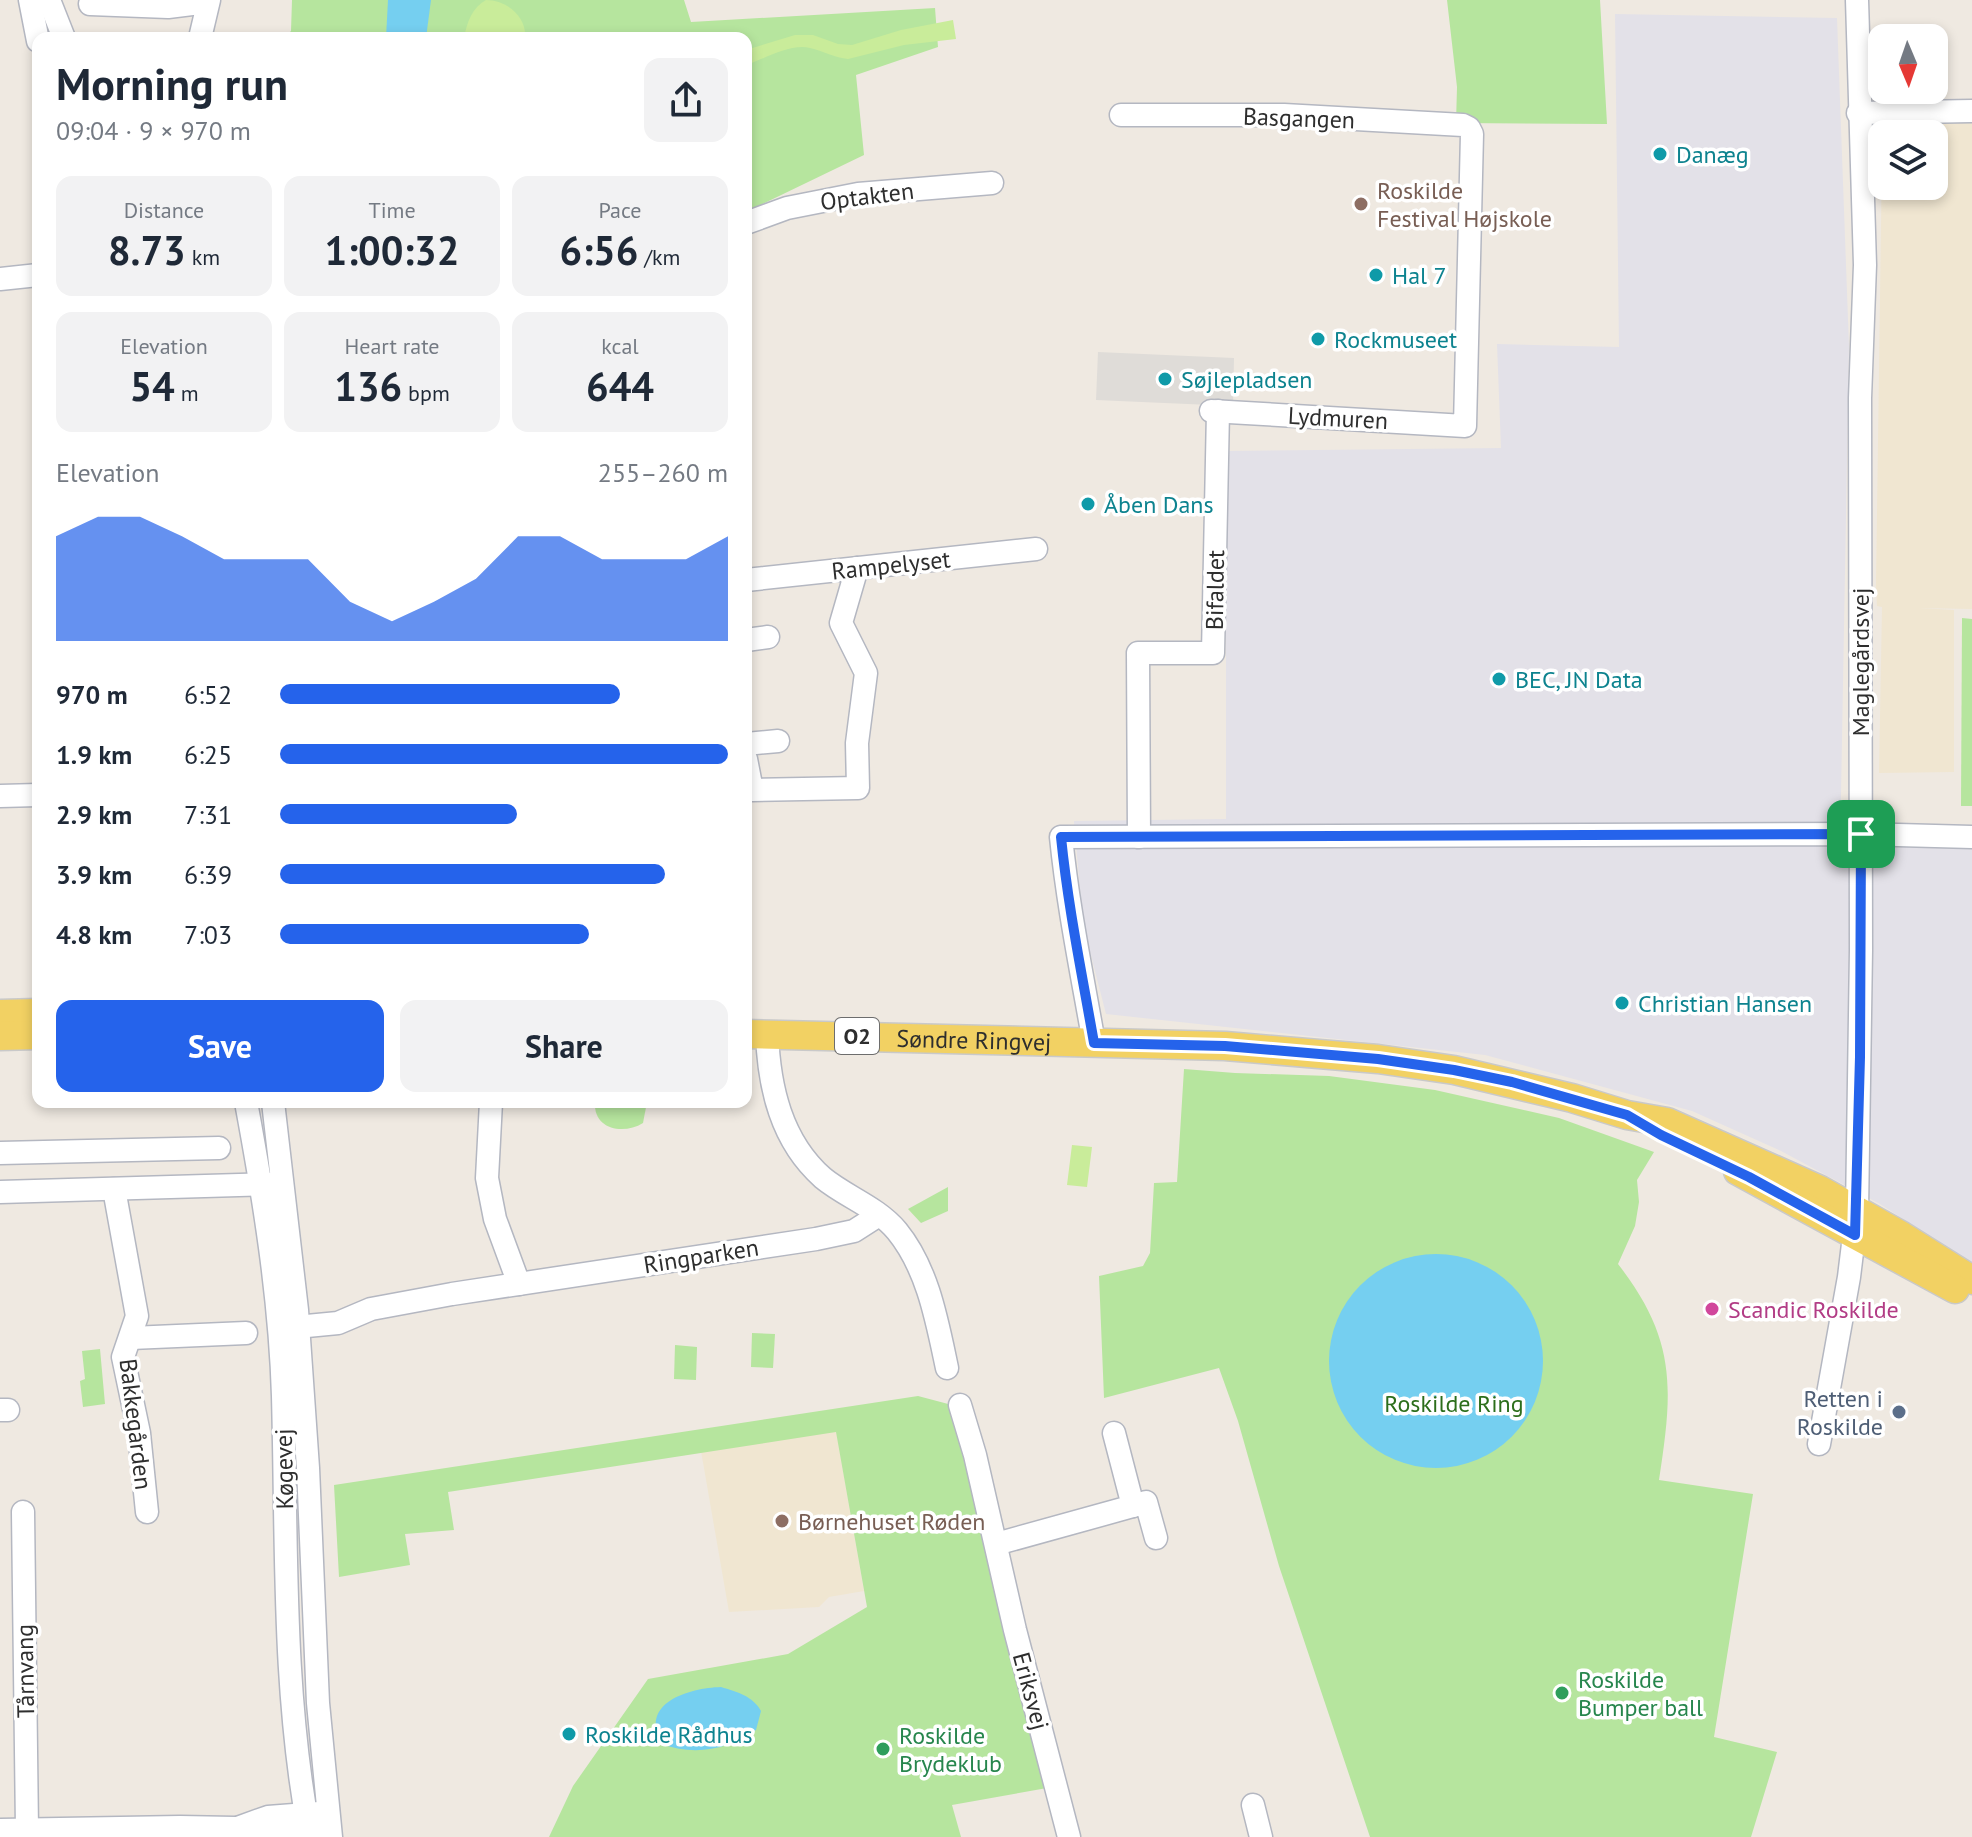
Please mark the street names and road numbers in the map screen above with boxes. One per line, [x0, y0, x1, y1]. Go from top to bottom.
street label: Basgangen [1242, 101, 1356, 135]
street label: Optakten [818, 175, 916, 217]
street label: Lydmuren [1287, 400, 1389, 436]
street label: Rampelyset [830, 543, 952, 587]
street label: Bifaldet [1199, 550, 1231, 630]
street label: Maglegårdsvej [1845, 588, 1876, 736]
road number: O2 [835, 1018, 879, 1054]
street label: Søndre Ringvej [896, 1022, 1052, 1057]
street label: Ringparken [641, 1232, 761, 1280]
street label: Bakkegården [113, 1357, 159, 1491]
street label: Køgevej [268, 1428, 300, 1510]
street label: Tårnvang [9, 1624, 41, 1718]
street label: Eriksvej [1006, 1649, 1056, 1733]

